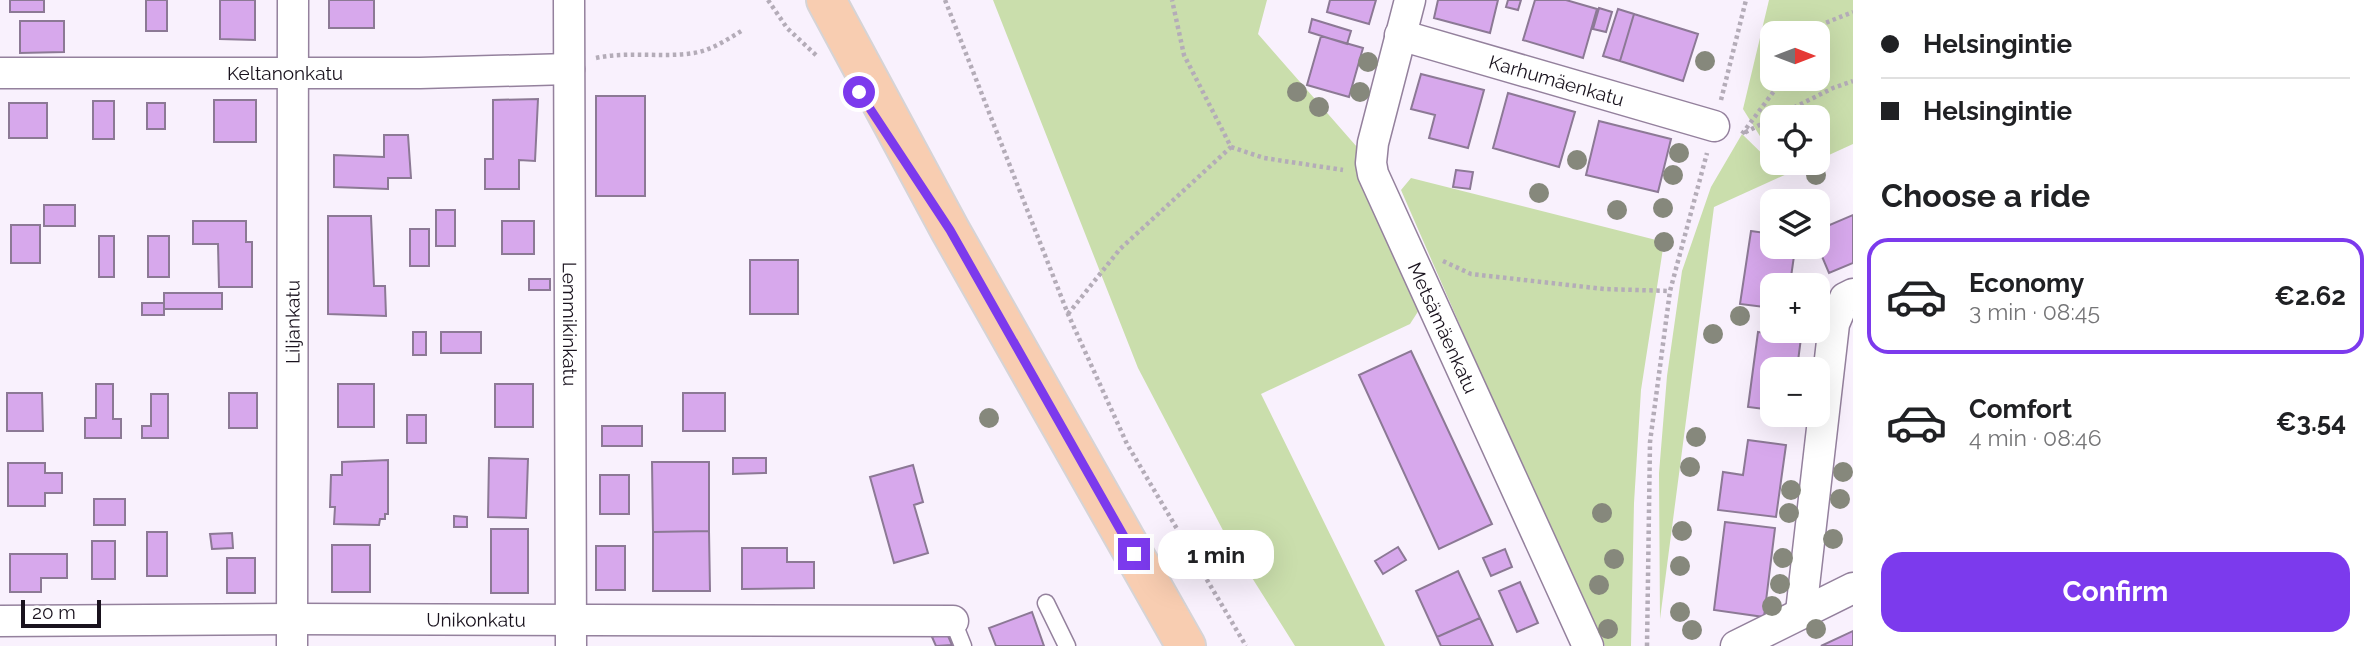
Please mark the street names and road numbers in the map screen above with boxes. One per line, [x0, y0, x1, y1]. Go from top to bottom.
street label: Karhumäenkatu [1486, 50, 1627, 110]
street label: Keltanonkatu [227, 62, 343, 84]
street label: Metsämäenkatu [1404, 259, 1482, 397]
street label: Lemmikinkatu [559, 262, 581, 386]
street label: Liljankatu [281, 280, 304, 364]
street label: Unikonkatu [426, 608, 526, 631]

